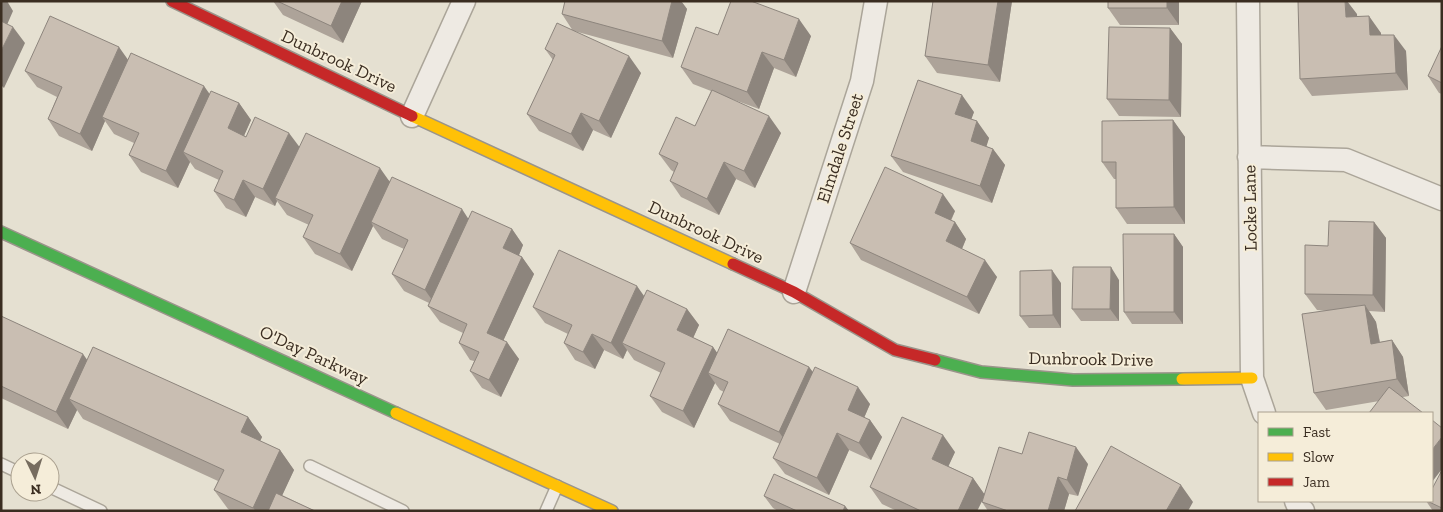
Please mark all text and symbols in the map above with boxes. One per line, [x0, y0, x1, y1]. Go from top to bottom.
street label: Dunbrook Drive [278, 25, 400, 97]
street label: Elmdale Street [812, 90, 868, 206]
street label: Locke Lane [1238, 165, 1262, 251]
street label: Dunbrook Drive [645, 196, 767, 268]
street label: O'Day Parkway [256, 320, 373, 390]
street label: Dunbrook Drive [1029, 347, 1153, 371]
legend [1258, 412, 1433, 502]
text: Fast [1303, 423, 1331, 441]
text: Slow [1303, 448, 1335, 466]
north arrow [10, 452, 60, 502]
text: Jam [1303, 473, 1330, 491]
text: N [30, 481, 42, 498]

